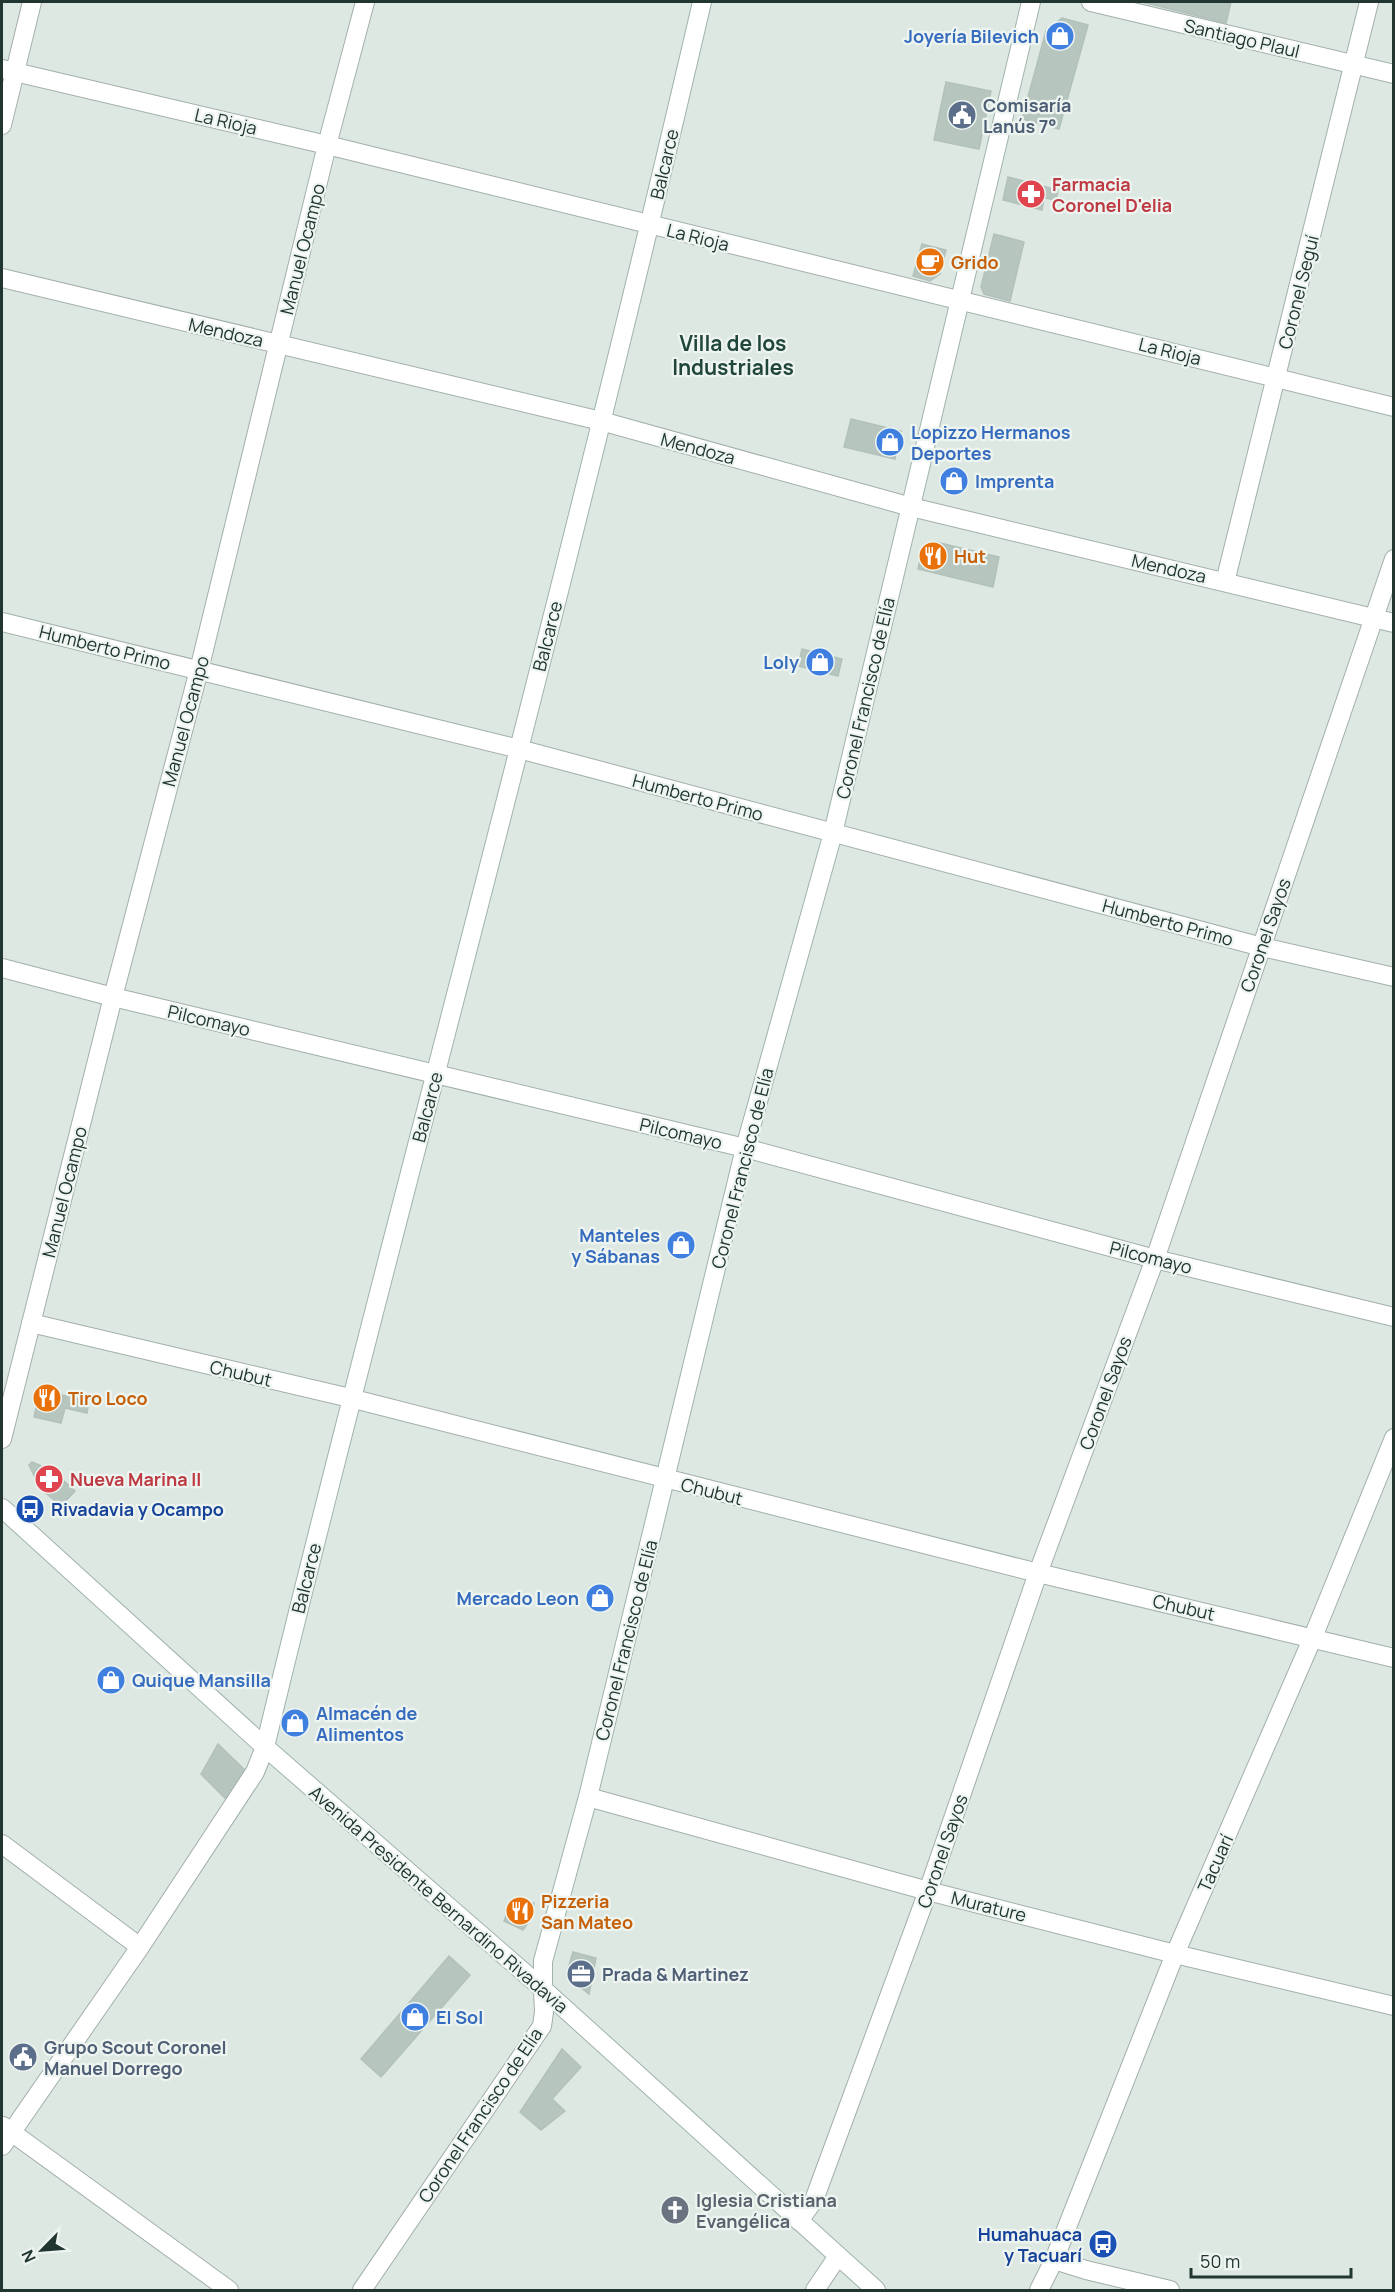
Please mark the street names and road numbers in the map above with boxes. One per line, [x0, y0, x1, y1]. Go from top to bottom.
street label: Santiago Plaul [1182, 13, 1302, 63]
street label: La Rioja [192, 102, 260, 140]
street label: Balcarce [644, 126, 684, 202]
street label: Manuel Ocampo [274, 181, 330, 317]
street label: La Rioja [664, 218, 732, 256]
street label: Coronel Seguí [1272, 233, 1324, 351]
street label: Mendoza [186, 312, 266, 352]
street label: La Rioja [1136, 332, 1204, 370]
street label: Mendoza [658, 427, 738, 469]
street label: Mendoza [1129, 548, 1209, 588]
street label: Coronel Francisco de Elía [830, 595, 900, 801]
street label: Balcarce [527, 598, 567, 674]
street label: Humberto Primo [37, 619, 173, 675]
street label: Manuel Ocampo [156, 653, 214, 789]
street label: Humberto Primo [630, 768, 766, 826]
street label: Coronel Sayos [1234, 875, 1296, 995]
street label: Humberto Primo [1100, 893, 1236, 951]
street label: Pilcomayo [165, 999, 253, 1041]
street label: Coronel Francisco de Elía [705, 1065, 779, 1271]
street label: Balcarce [406, 1069, 448, 1145]
street label: Pilcomayo [637, 1112, 725, 1154]
street label: Manuel Ocampo [36, 1124, 92, 1260]
street label: Pilcomayo [1107, 1235, 1195, 1279]
street label: Coronel Sayos [1073, 1333, 1137, 1453]
street label: Chubut [208, 1354, 274, 1392]
street label: Chubut [679, 1472, 745, 1510]
street label: Coronel Francisco de Elía [589, 1537, 663, 1743]
street label: Balcarce [286, 1540, 326, 1616]
street label: Chubut [1151, 1588, 1217, 1626]
street label: Avenida Presidente Bernardino Rivadavia [305, 1780, 573, 2018]
street label: Coronel Sayos [911, 1791, 973, 1911]
street label: Tacuarí [1192, 1830, 1238, 1896]
street label: Murature [949, 1885, 1029, 1927]
street label: Coronel Francisco de Elía [412, 2023, 548, 2207]

